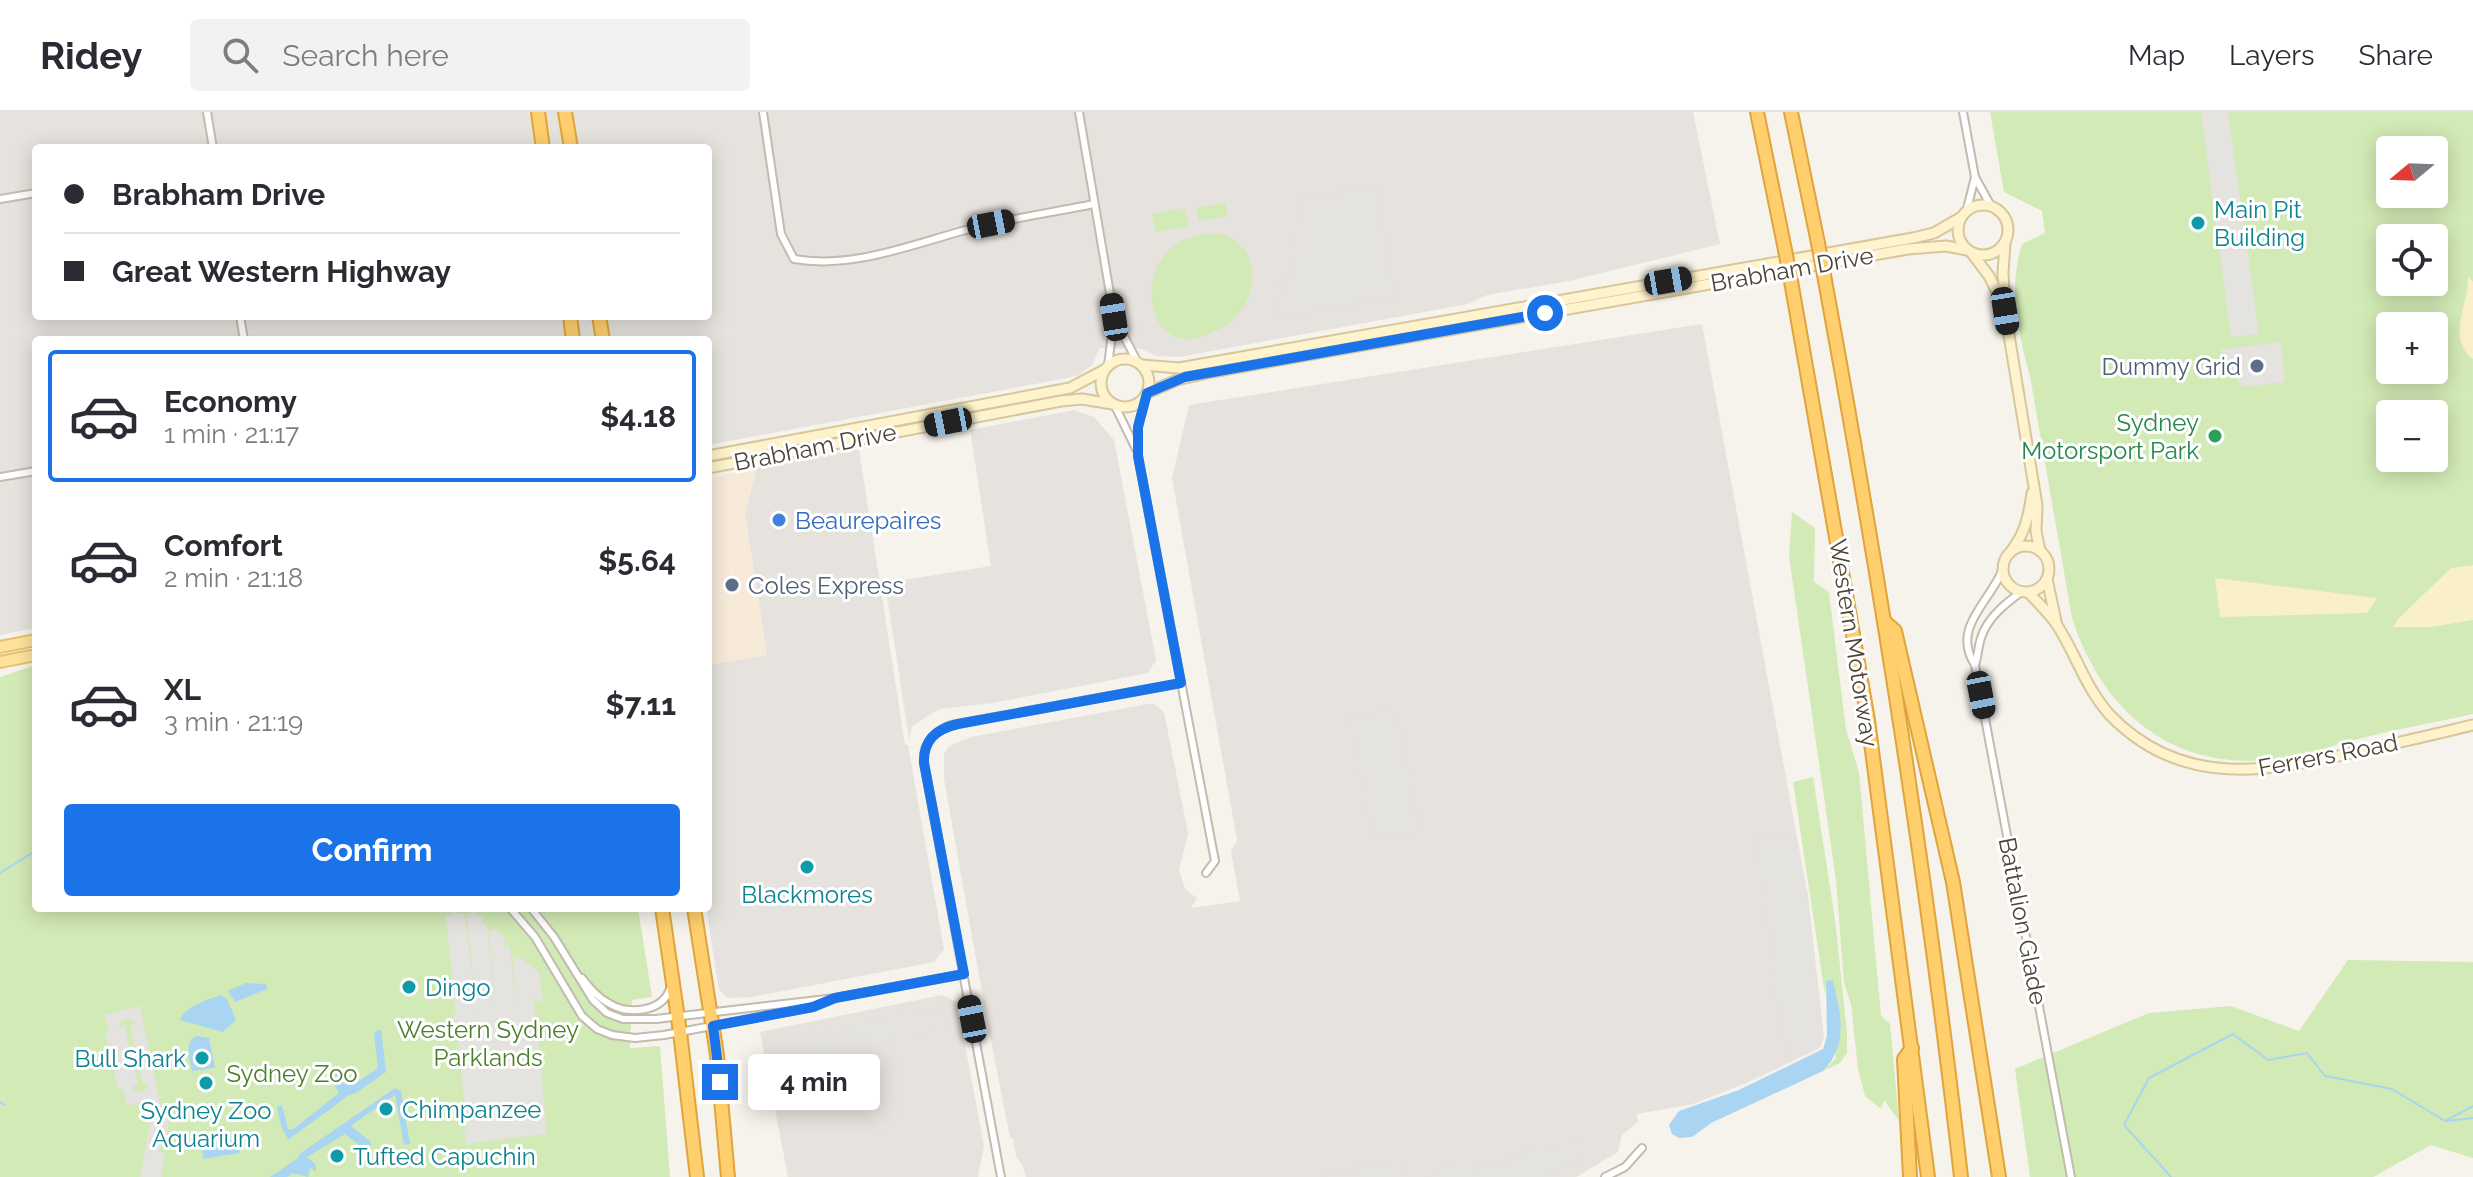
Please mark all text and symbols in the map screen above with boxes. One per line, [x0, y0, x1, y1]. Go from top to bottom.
search box [190, 19, 750, 91]
text: Ridey [40, 33, 142, 78]
icon: search [218, 33, 262, 77]
text: Search here [282, 38, 449, 73]
text: Map [2128, 39, 2185, 72]
text: Layers [2229, 39, 2315, 72]
text: Share [2359, 39, 2433, 72]
north arrow [2376, 136, 2448, 208]
map controls [2376, 136, 2448, 472]
text: Brabham Drive [112, 177, 325, 212]
place label: Main Pit Building [2214, 195, 2305, 252]
car [965, 208, 1017, 240]
marker: Main Pit Building [2189, 214, 2207, 232]
button: locate [2376, 224, 2448, 296]
street label: Brabham Drive [1708, 240, 1876, 298]
text: Great Western Highway [112, 254, 451, 289]
car [1642, 265, 1694, 297]
car [1989, 285, 2021, 337]
car [1098, 291, 1130, 343]
route start [1527, 295, 1563, 331]
button: + [2376, 312, 2448, 384]
place label: Dummy Grid [2101, 352, 2241, 381]
marker: Dummy Grid [2248, 357, 2266, 375]
icon: car [68, 380, 140, 452]
text: Economy [164, 384, 297, 419]
text: $4.18 [600, 399, 676, 434]
button: − [2376, 400, 2448, 472]
car [922, 406, 974, 438]
place label: Sydney Motorsport Park [2021, 408, 2199, 465]
street label: Brabham Drive [731, 417, 899, 477]
text: 1 min · 21:17 [164, 419, 299, 449]
marker: Sydney Motorsport Park [2206, 427, 2224, 445]
place label: Beaurepaires [795, 506, 941, 535]
marker: Beaurepaires [770, 511, 788, 529]
icon: car [68, 524, 140, 596]
text: Comfort [164, 528, 283, 563]
street label: Western Motorway [1823, 537, 1885, 749]
text: $5.64 [598, 543, 676, 578]
text: 2 min · 21:18 [164, 563, 303, 593]
place label: Coles Express [748, 571, 904, 600]
marker: Coles Express [723, 576, 741, 594]
icon: car [68, 668, 140, 740]
car [1965, 669, 1997, 721]
text: XL [164, 672, 201, 707]
text: $7.11 [605, 687, 676, 722]
text: 3 min · 21:19 [164, 707, 303, 737]
street label: Ferrers Road [2256, 727, 2400, 783]
button: Confirm [64, 804, 680, 896]
street label: Battalion Glade [1993, 835, 2053, 1007]
marker: Blackmores [798, 858, 816, 876]
place label: Blackmores [741, 880, 873, 909]
place label: Dingo [425, 973, 491, 1002]
marker: Dingo [400, 978, 418, 996]
car [956, 993, 988, 1045]
park label: Western Sydney Parklands [397, 1015, 579, 1072]
place label: Bull Shark [75, 1044, 186, 1073]
marker: Bull Shark [193, 1049, 211, 1067]
callout: 4 min [748, 1054, 880, 1110]
park label: Sydney Zoo [226, 1059, 358, 1088]
route end [702, 1064, 738, 1100]
text: 4 min [780, 1067, 848, 1097]
marker: Sydney Zoo Aquarium [197, 1074, 215, 1092]
place label: Chimpanzee [402, 1095, 541, 1124]
place label: Sydney Zoo Aquarium [140, 1096, 272, 1153]
marker: Chimpanzee [377, 1100, 395, 1118]
place label: Tufted Capuchin [353, 1142, 536, 1171]
marker: Tufted Capuchin [328, 1147, 346, 1165]

